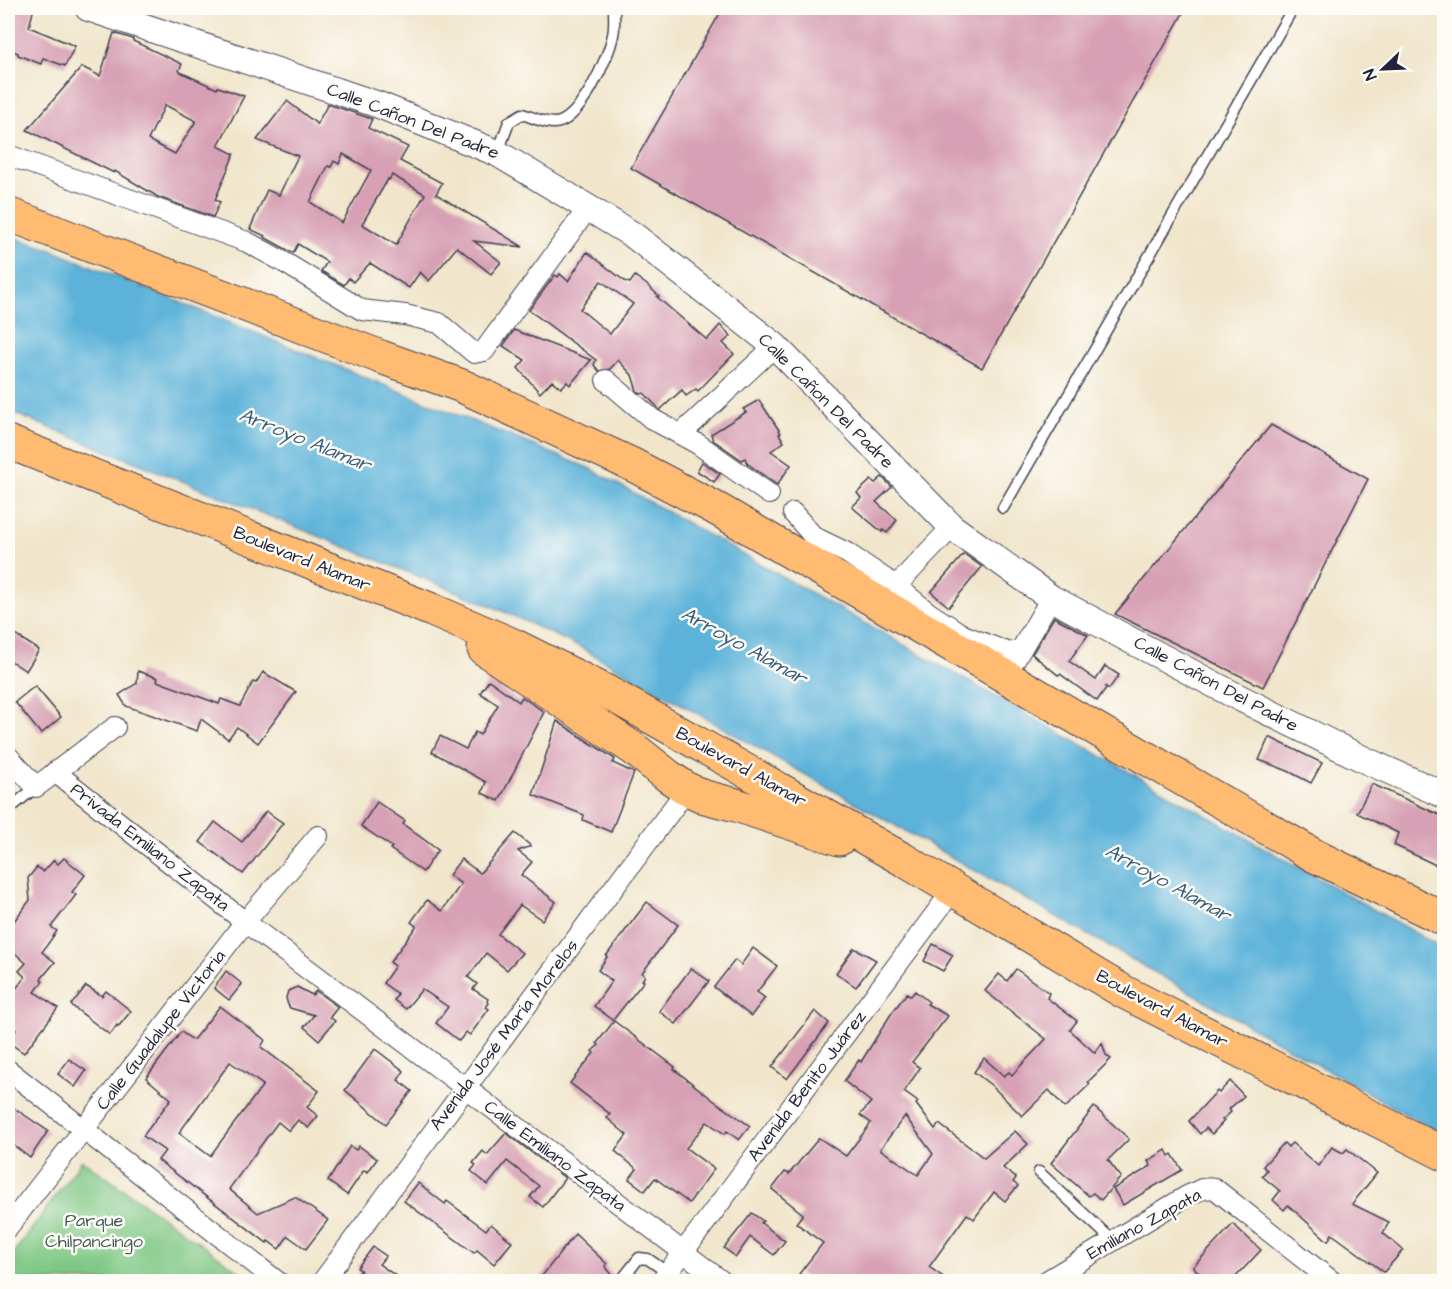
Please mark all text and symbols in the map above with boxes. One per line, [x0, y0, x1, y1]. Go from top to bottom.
north arrow [1353, 39, 1413, 99]
text: N [1358, 66, 1382, 83]
street label: Calle Cañon Del Padre [323, 77, 503, 166]
street label: Calle Cañon Del Padre [753, 328, 900, 475]
water label: Arroyo Alamar [235, 401, 377, 481]
street label: Boulevard Alamar [230, 520, 374, 598]
water label: Arroyo Alamar [676, 600, 813, 694]
street label: Calle Cañon Del Padre [1129, 630, 1303, 738]
street label: Boulevard Alamar [671, 721, 811, 813]
street label: Privada Emiliano Zapata [65, 777, 235, 917]
water label: Arroyo Alamar [1100, 837, 1237, 931]
street label: Avenida José María Morelos [424, 934, 584, 1136]
street label: Calle Guadalupe Victoria [90, 945, 232, 1115]
street label: Boulevard Alamar [1092, 964, 1232, 1054]
street label: Avenida Benito Juárez [742, 1005, 872, 1167]
street label: Calle Emiliano Zapata [479, 1094, 631, 1218]
street label: Emiliano Zapata [1082, 1182, 1206, 1266]
park label: Parque Chilpancingo [45, 1208, 143, 1255]

